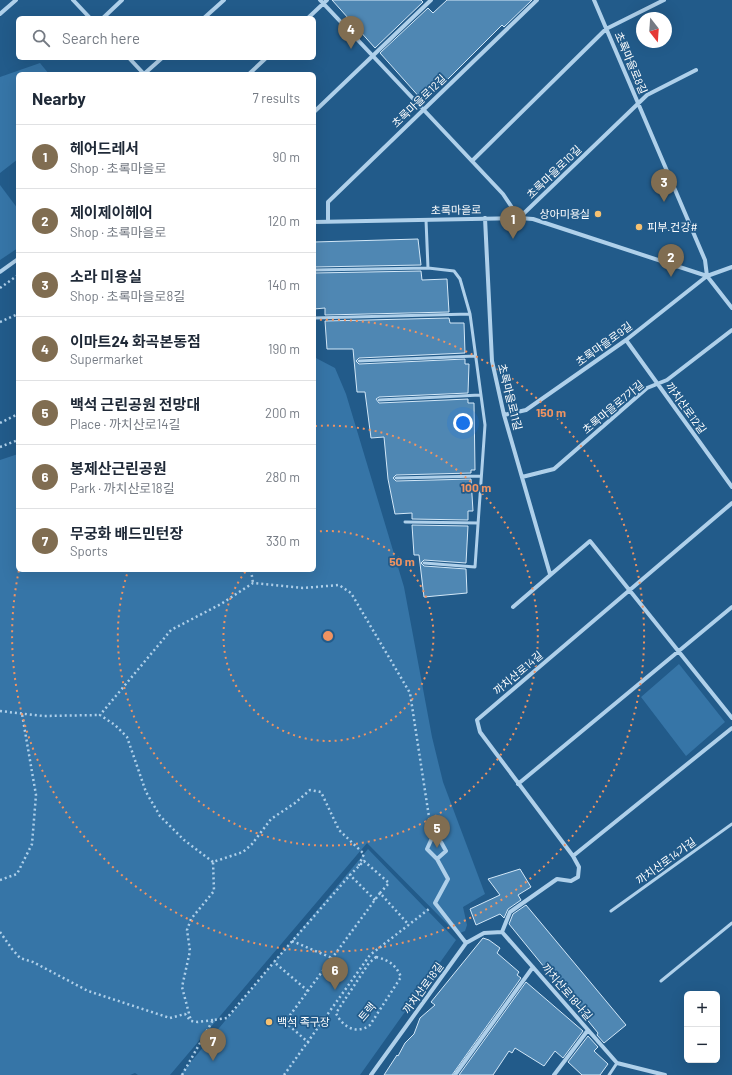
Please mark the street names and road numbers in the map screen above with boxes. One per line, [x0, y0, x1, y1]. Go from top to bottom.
street label: 초록마을로8길 [612, 30, 650, 96]
street label: 초록마을로12길 [389, 71, 449, 130]
street label: 초록마을로10길 [524, 142, 584, 201]
street label: 초록마을로 [431, 203, 481, 216]
street label: 초록마을로9길 [573, 319, 634, 368]
street label: 초록마을로11길 [496, 362, 525, 432]
street label: 초록마을로7가길 [579, 377, 646, 436]
street label: 까치산로12길 [663, 379, 709, 436]
street label: 까치산로14길 [490, 648, 545, 697]
street label: 까치산로14가길 [633, 835, 698, 887]
street label: 까치산로18길 [400, 960, 446, 1016]
street label: 까치산로18나길 [539, 961, 595, 1022]
street label: 트랙 [355, 1000, 378, 1024]

